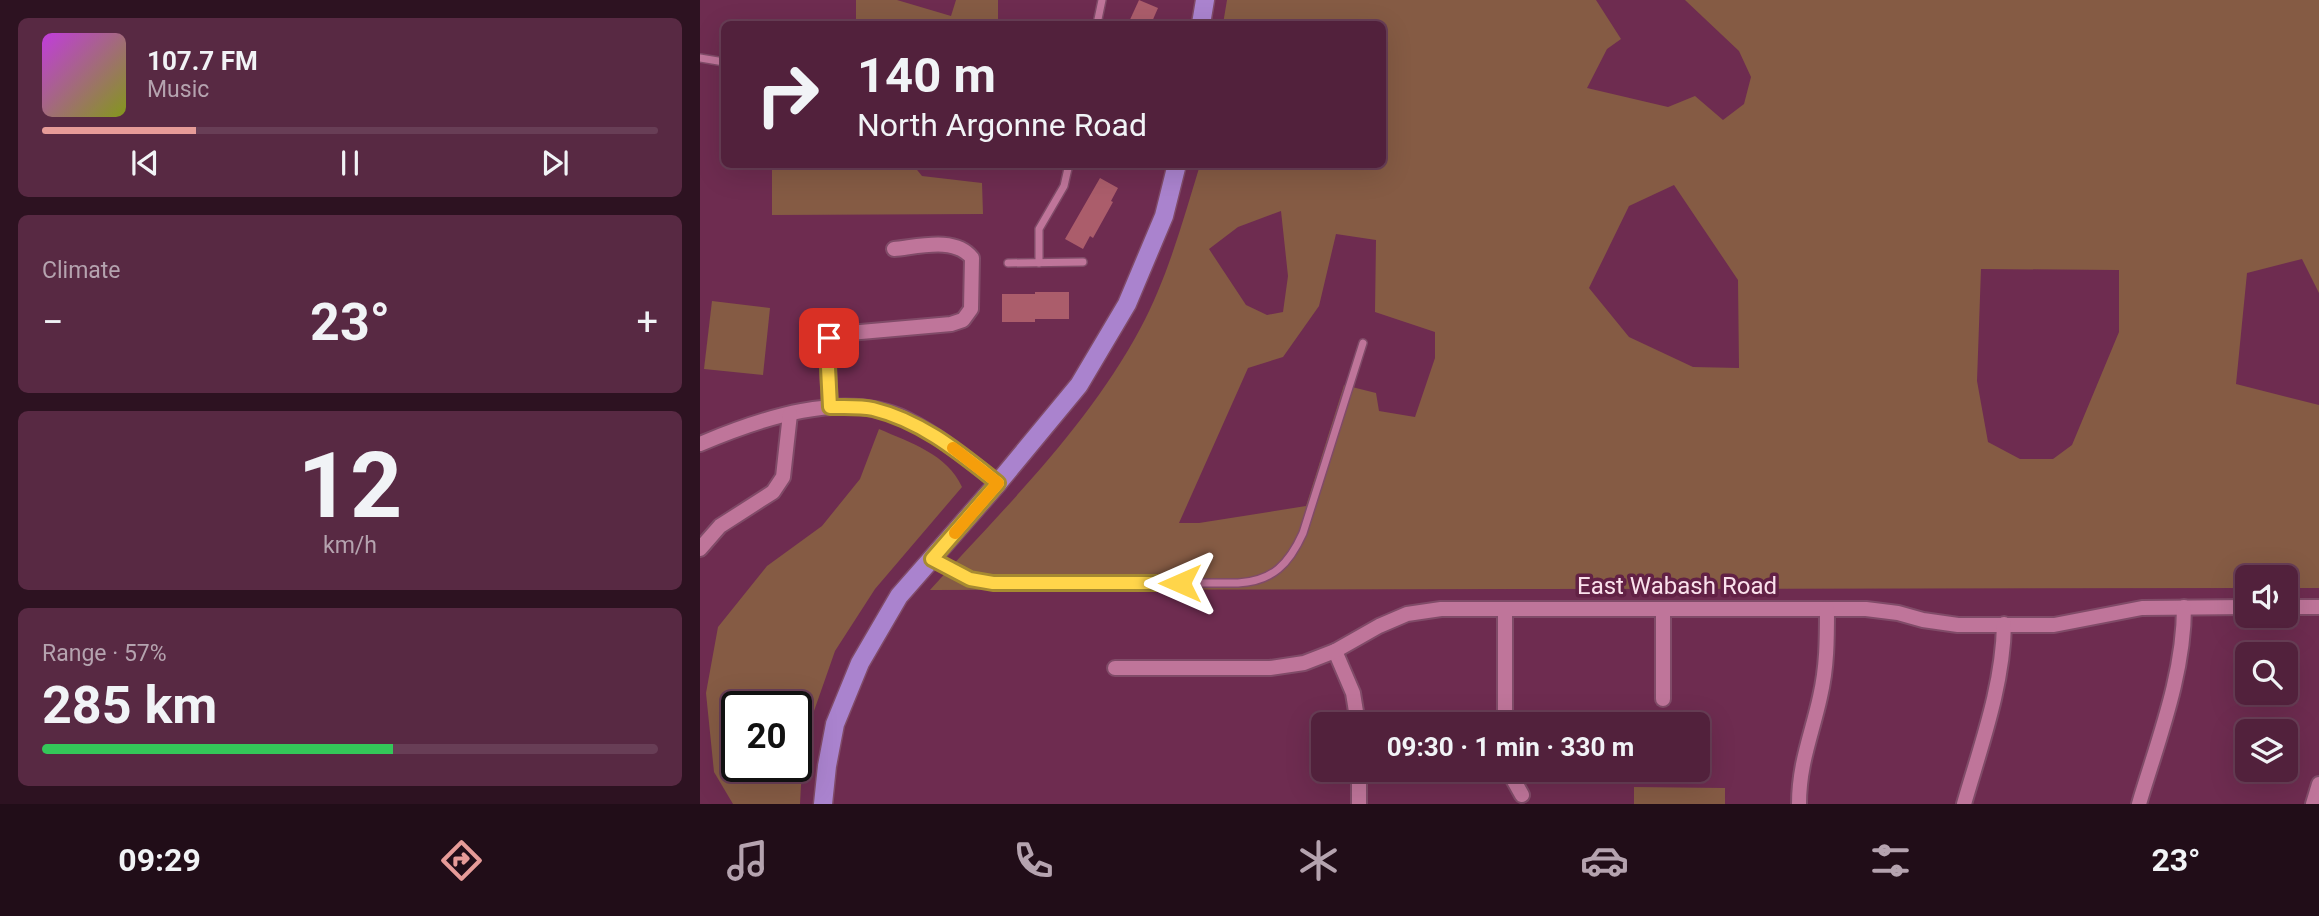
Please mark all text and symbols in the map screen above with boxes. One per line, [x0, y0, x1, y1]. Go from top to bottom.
text: 107.7 FM [147, 46, 258, 76]
text: 140 m [857, 47, 996, 104]
icon: right [742, 49, 833, 140]
text: Music [147, 76, 209, 103]
text: North Argonne Road [857, 106, 1147, 144]
icon: previous [126, 144, 164, 182]
icon: pause [331, 144, 369, 182]
icon: next [536, 144, 574, 182]
text: Climate [42, 257, 121, 284]
text: 23° [310, 292, 390, 353]
text: − [42, 300, 64, 344]
text: + [636, 300, 658, 344]
pin [799, 308, 859, 368]
icon: arrive [810, 319, 848, 357]
text: 12 [298, 433, 402, 539]
text: km/h [323, 532, 377, 559]
position arrow [1143, 546, 1217, 620]
map controls [2235, 565, 2298, 782]
button: sound [2235, 565, 2298, 628]
street label: East Wabash Road [1577, 572, 1777, 600]
text: Range · 57% [42, 640, 167, 667]
button: search [2235, 642, 2298, 705]
text: 285 km [42, 675, 217, 736]
speed limit sign: 20 [721, 691, 812, 782]
button: layers [2235, 719, 2298, 782]
text: 09:30 · 1 min · 330 m [1387, 732, 1634, 762]
icon: directions [437, 836, 486, 885]
icon: music [723, 836, 772, 885]
icon: phone [1009, 836, 1058, 885]
icon: climate [1294, 836, 1343, 885]
icon: car [1580, 836, 1629, 885]
icon: filters [1866, 836, 1915, 885]
text: 09:29 [118, 841, 201, 879]
text: 23° [2151, 841, 2201, 879]

